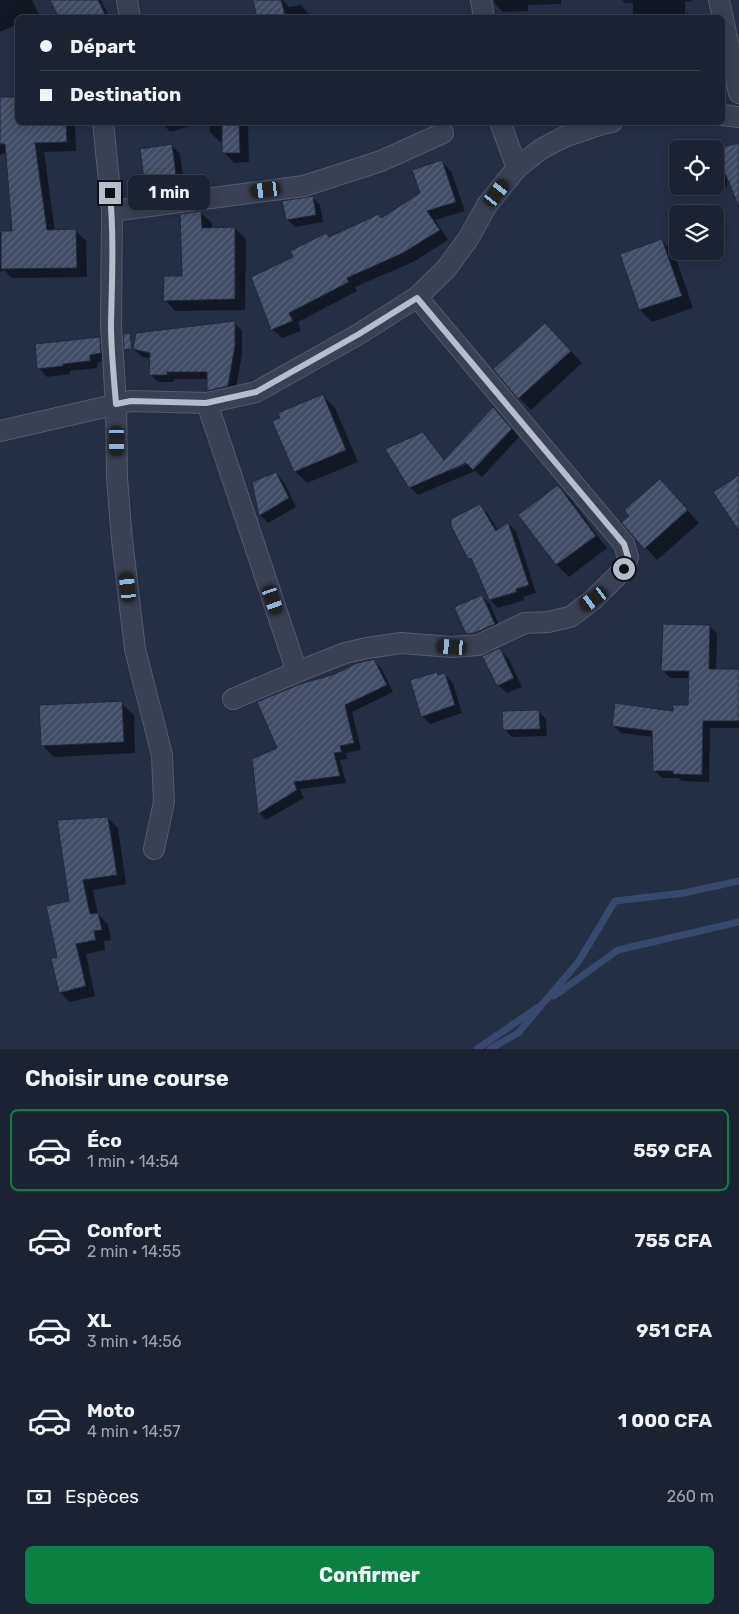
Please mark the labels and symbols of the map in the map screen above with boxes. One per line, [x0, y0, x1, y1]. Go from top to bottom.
callout: 1 min [128, 176, 210, 210]
car [481, 177, 512, 209]
car [250, 181, 281, 199]
route end [99, 182, 121, 204]
car [109, 426, 124, 456]
route start [613, 558, 635, 580]
car [118, 571, 137, 603]
car [261, 583, 284, 617]
car [577, 584, 610, 614]
car [436, 638, 467, 656]

